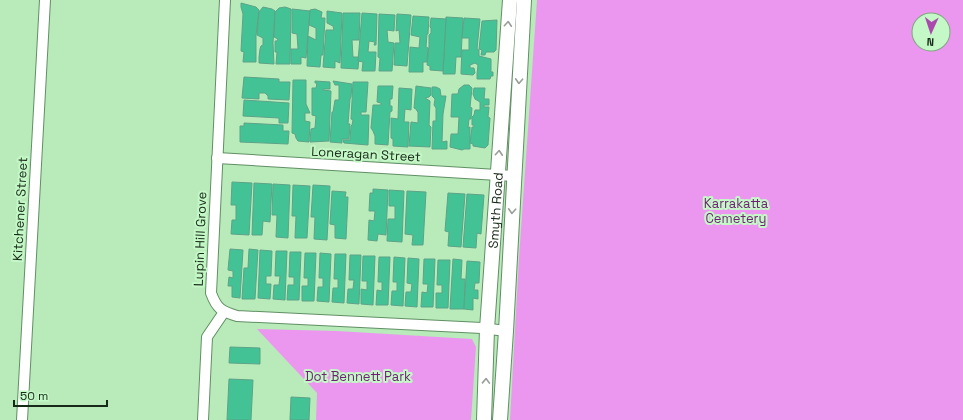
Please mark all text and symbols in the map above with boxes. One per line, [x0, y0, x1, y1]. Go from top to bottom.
north arrow [911, 12, 951, 52]
one-way arrow [504, 21, 513, 27]
text: N [926, 35, 935, 49]
one-way arrow [515, 78, 524, 84]
street label: Loneragan Street [311, 143, 421, 165]
one-way arrow [495, 150, 504, 156]
street label: Kitchener Street [9, 157, 31, 261]
street label: Smyth Road [484, 172, 506, 249]
street label: Lupin Hill Grove [190, 191, 210, 287]
park label: Karrakatta Cemetery [704, 195, 769, 227]
one-way arrow [508, 208, 517, 214]
park label: Dot Bennett Park [305, 368, 411, 385]
one-way arrow [481, 378, 490, 384]
scale bar [14, 382, 107, 408]
text: 50 m [20, 388, 48, 404]

